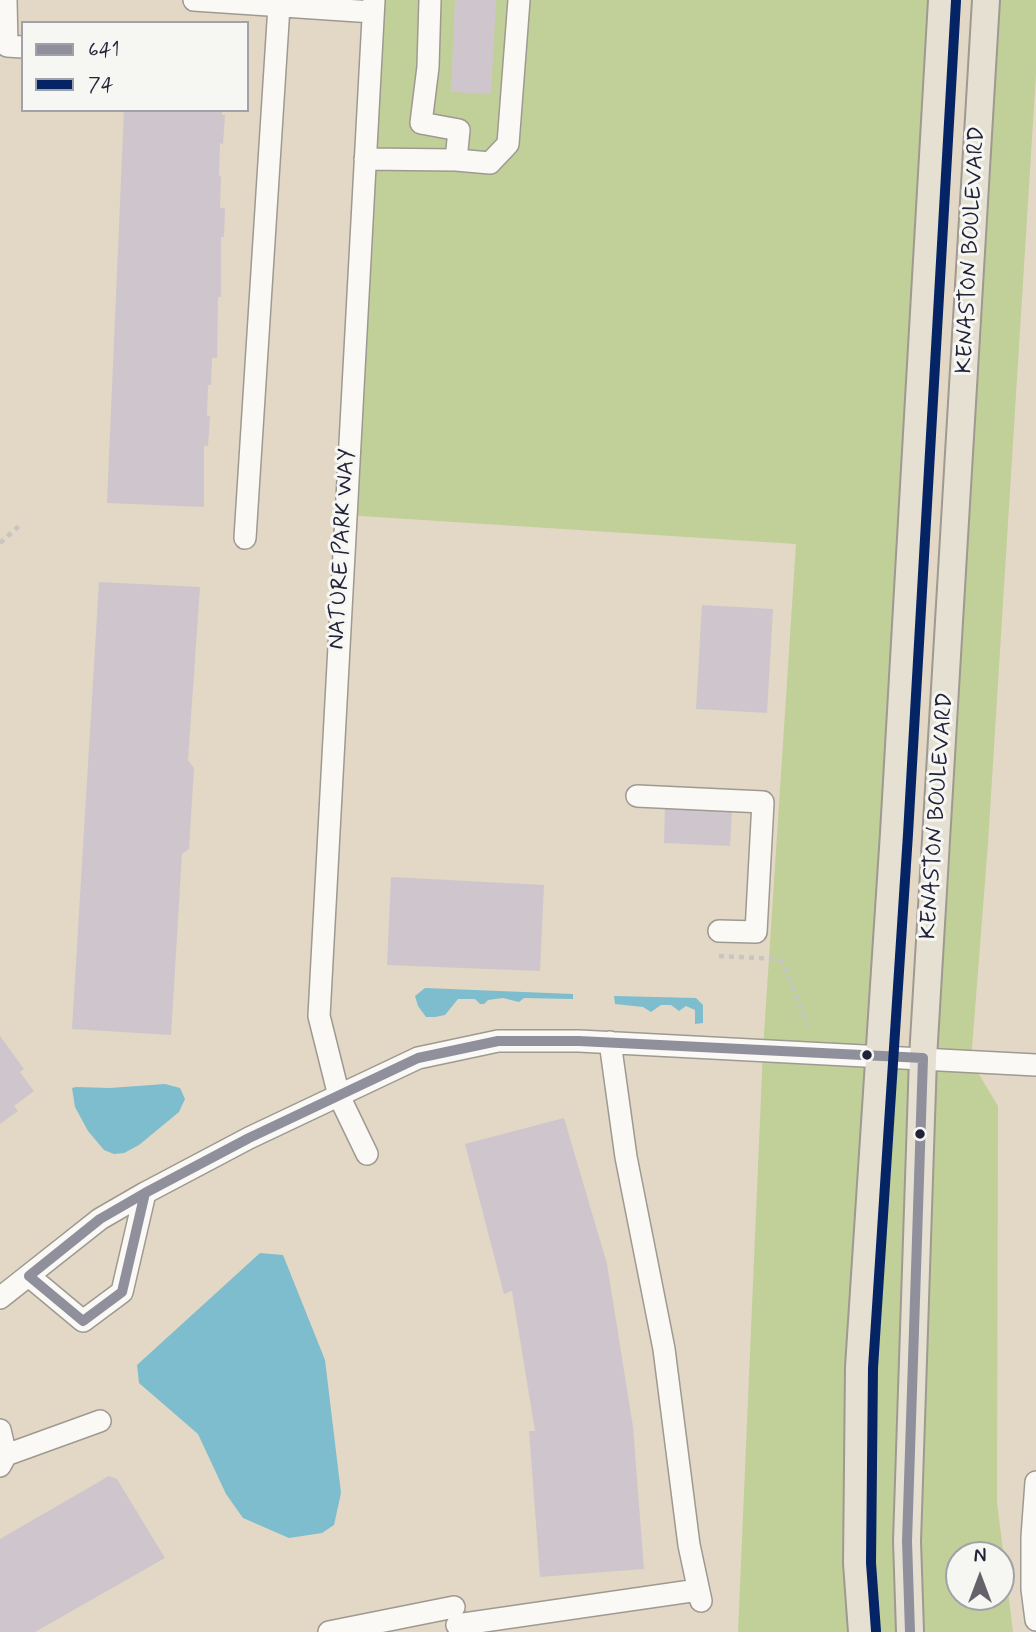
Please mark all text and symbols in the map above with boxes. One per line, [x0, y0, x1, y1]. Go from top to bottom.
legend [21, 21, 248, 112]
text: 641 [88, 36, 120, 64]
text: 74 [88, 71, 114, 99]
street label: KENASTON BOULEVARD [952, 126, 992, 374]
street label: NATURE PARK WAY [324, 448, 362, 650]
street label: KENASTON BOULEVARD [916, 692, 960, 940]
unlabelled marker [860, 1048, 874, 1062]
unlabelled marker [913, 1127, 927, 1141]
north arrow [945, 1541, 1015, 1611]
text: N [974, 1544, 986, 1569]

